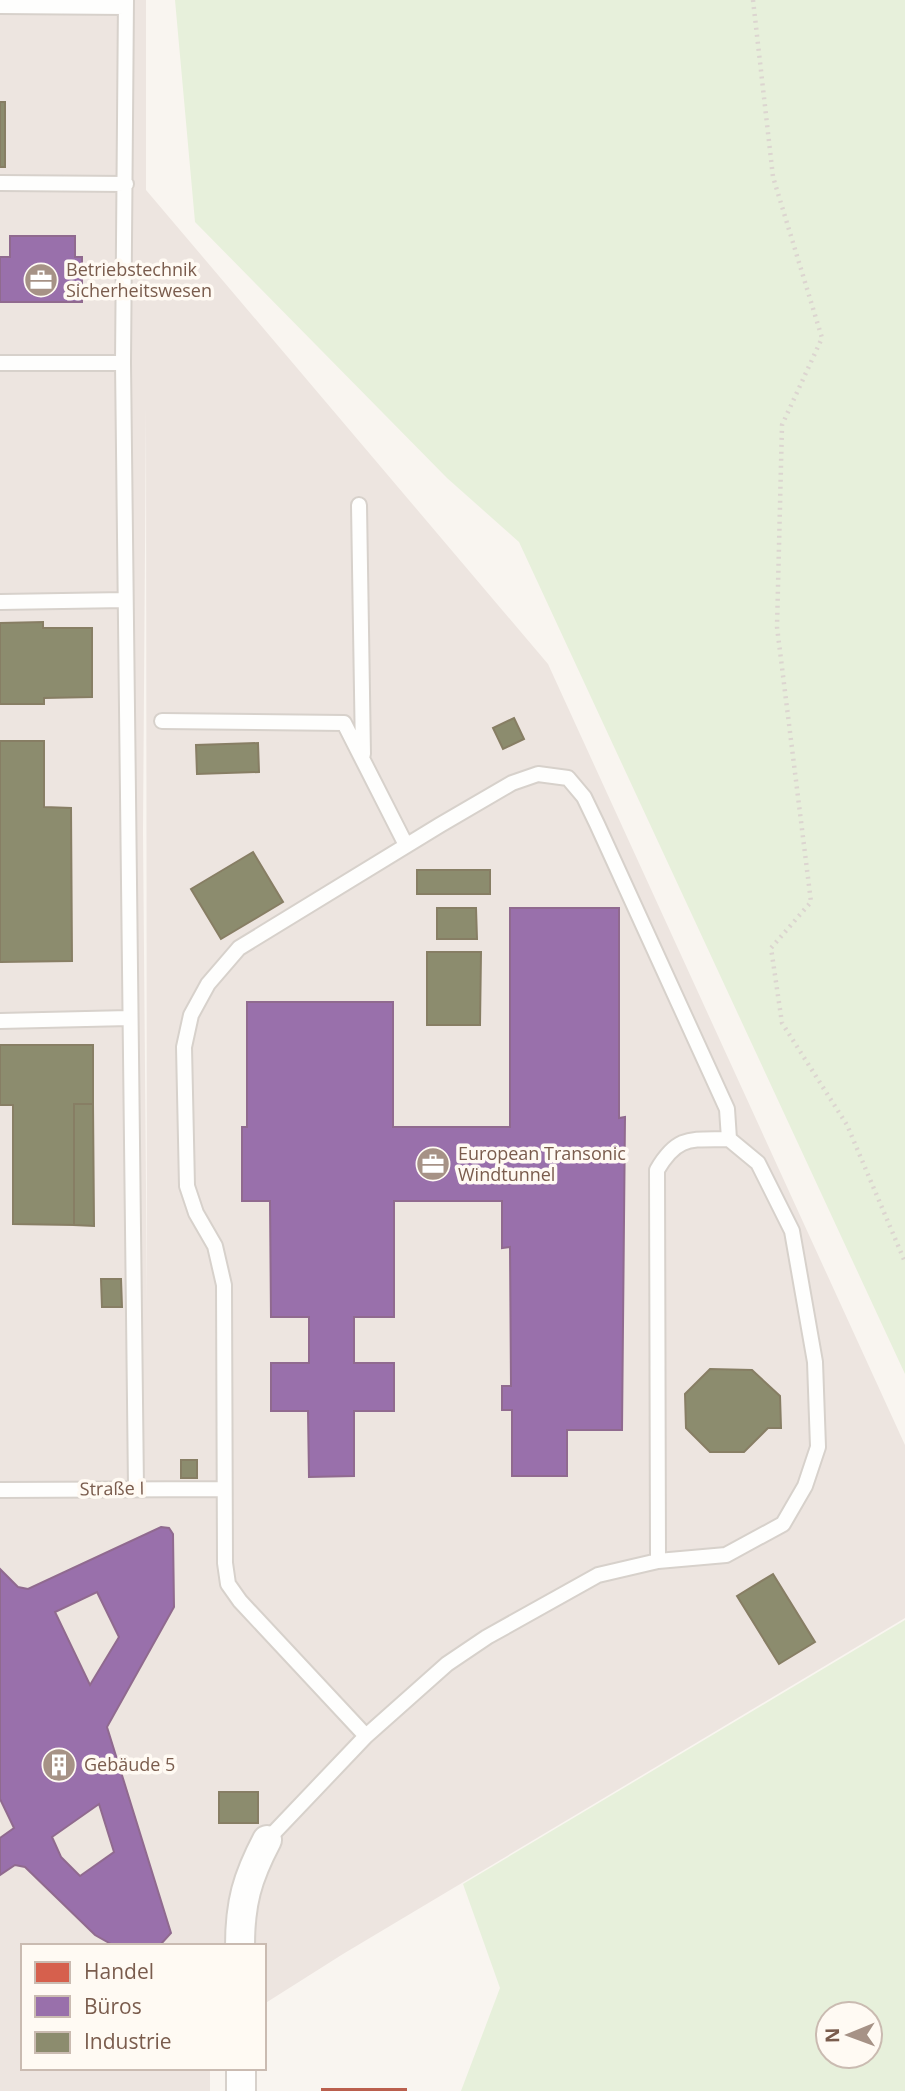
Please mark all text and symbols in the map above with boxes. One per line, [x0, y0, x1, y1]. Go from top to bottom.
place label: Betriebstechnik Sicherheitswesen [66, 257, 212, 302]
office icon: Betriebstechnik Sicherheitswesen [22, 261, 60, 299]
place label: European Transonic Windtunnel [458, 1141, 626, 1186]
office icon: European Transonic Windtunnel [414, 1145, 452, 1183]
street label: Straße I [79, 1475, 145, 1501]
building icon: Gebäude 5 [40, 1746, 78, 1784]
place label: Gebäude 5 [84, 1752, 175, 1776]
legend [21, 1944, 266, 2070]
text: Handel [84, 1957, 154, 1985]
text: Büros [84, 1992, 142, 2020]
north arrow [814, 2000, 884, 2070]
text: Industrie [84, 2027, 172, 2055]
text: N [819, 2027, 845, 2043]

